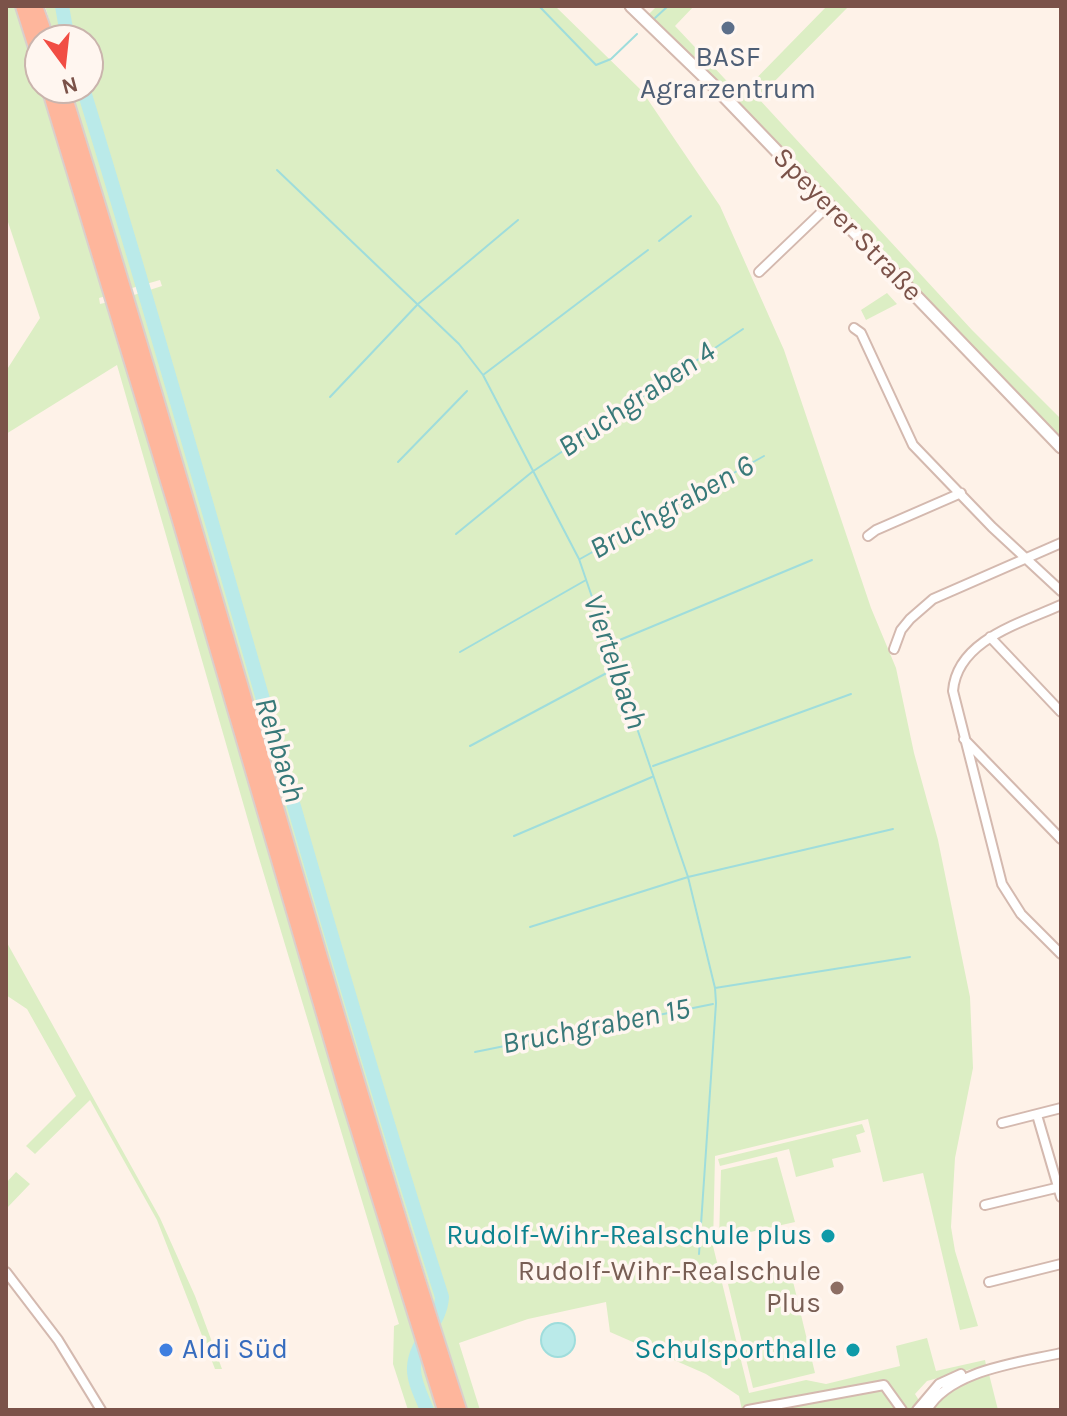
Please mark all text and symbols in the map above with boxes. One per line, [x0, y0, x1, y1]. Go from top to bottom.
marker: BASF Agrarzentrum [719, 19, 737, 37]
north arrow [24, 24, 104, 104]
place label: BASF Agrarzentrum [640, 41, 816, 107]
text: N [59, 71, 81, 100]
street label: Speyerer Straße [765, 141, 929, 309]
water label: Bruchgraben 4 [552, 334, 722, 466]
water label: Bruchgraben 6 [584, 448, 760, 568]
water label: Viertelbach [574, 590, 654, 734]
water label: Rehbach [246, 693, 312, 807]
water label: Bruchgraben 15 [499, 991, 693, 1063]
place label: Rudolf-Wihr-Realschule plus [446, 1219, 812, 1253]
marker: Rudolf-Wihr-Realschule plus [819, 1227, 837, 1245]
place label: Rudolf-Wihr-Realschule Plus [518, 1255, 821, 1321]
marker: Rudolf-Wihr-Realschule Plus [828, 1279, 846, 1297]
place label: Aldi Süd [182, 1333, 288, 1367]
place label: Schulsporthalle [635, 1333, 837, 1367]
marker: Aldi Süd [157, 1341, 175, 1359]
marker: Schulsporthalle [844, 1341, 862, 1359]

